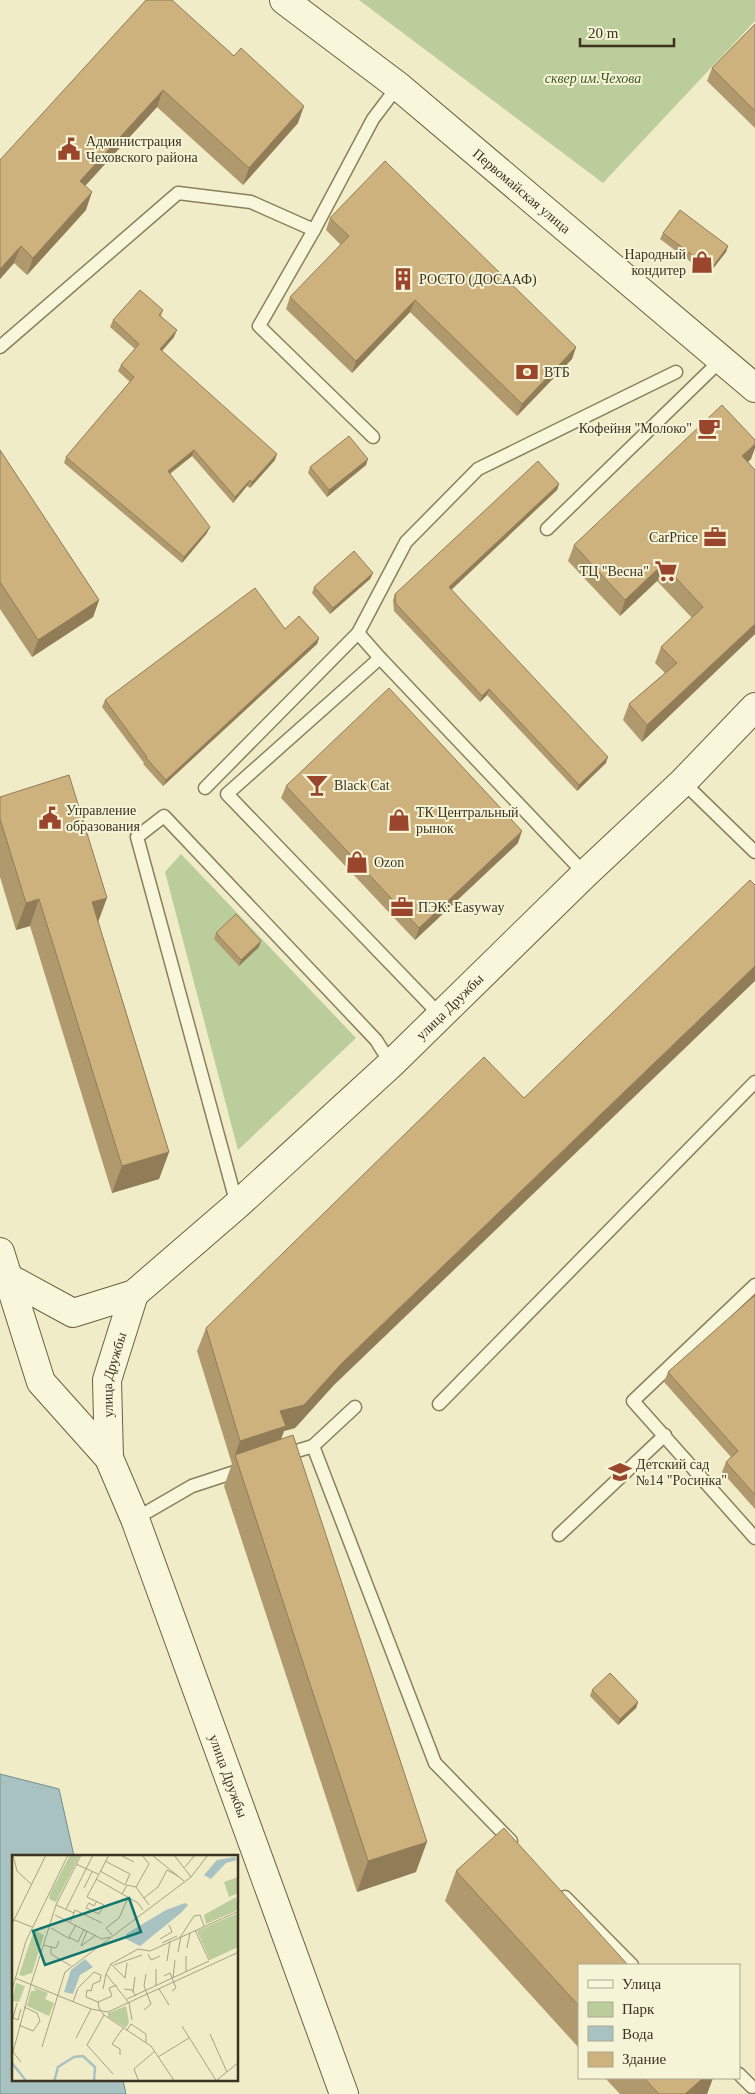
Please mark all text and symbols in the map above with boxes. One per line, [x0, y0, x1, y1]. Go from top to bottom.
scale bar [580, 15, 674, 47]
text: 20 m [588, 25, 619, 41]
park label: сквер им.Чехова [545, 71, 641, 86]
place label: Администрация Чеховского района [86, 134, 199, 165]
public building icon: Администрация Чеховского района [56, 136, 82, 162]
street label: Первомайская улица [470, 146, 574, 237]
place label: Народный кондитер [625, 247, 687, 278]
shop icon: Народный кондитер [689, 249, 715, 275]
building icon: РОСТО (ДОСААФ) [390, 266, 416, 292]
place label: РОСТО (ДОСААФ) [419, 272, 537, 288]
bank icon: ВТБ [514, 359, 540, 385]
place label: ВТБ [544, 365, 570, 380]
cafe icon: Кофейня "Молоко" [696, 415, 722, 441]
place label: Кофейня "Молоко" [579, 421, 692, 436]
office icon: CarPrice [702, 524, 728, 550]
place label: CarPrice [649, 530, 698, 545]
supermarket icon: ТЦ "Весна" [653, 558, 679, 584]
place label: ТЦ "Весна" [580, 564, 649, 579]
bar icon: Black Cat [304, 772, 330, 798]
place label: Black Cat [334, 778, 390, 793]
place label: Управление образования [66, 803, 140, 834]
public building icon: Управление образования [37, 805, 63, 831]
place label: ТК Центральный рынок [416, 805, 519, 836]
shop icon: ТК Центральный рынок [386, 807, 412, 833]
shop icon: Ozon [344, 849, 370, 875]
place label: Ozon [374, 855, 404, 870]
office icon: ПЭК: Easyway [389, 894, 415, 920]
place label: ПЭК: Easyway [418, 900, 505, 915]
street label: улица Дружбы [413, 971, 487, 1043]
street label: улица Дружбы [100, 1330, 130, 1418]
place label: Детский сад №14 "Росинка" [636, 1457, 727, 1488]
school or university icon: Детский сад №14 "Росинка" [607, 1459, 633, 1485]
street label: улица Дружбы [206, 1733, 250, 1820]
inset map [12, 1855, 239, 2082]
legend [578, 1964, 740, 2079]
text: Улица [622, 1976, 661, 1992]
text: Парк [622, 2001, 655, 2017]
text: Вода [622, 2026, 654, 2042]
text: Здание [622, 2051, 666, 2067]

